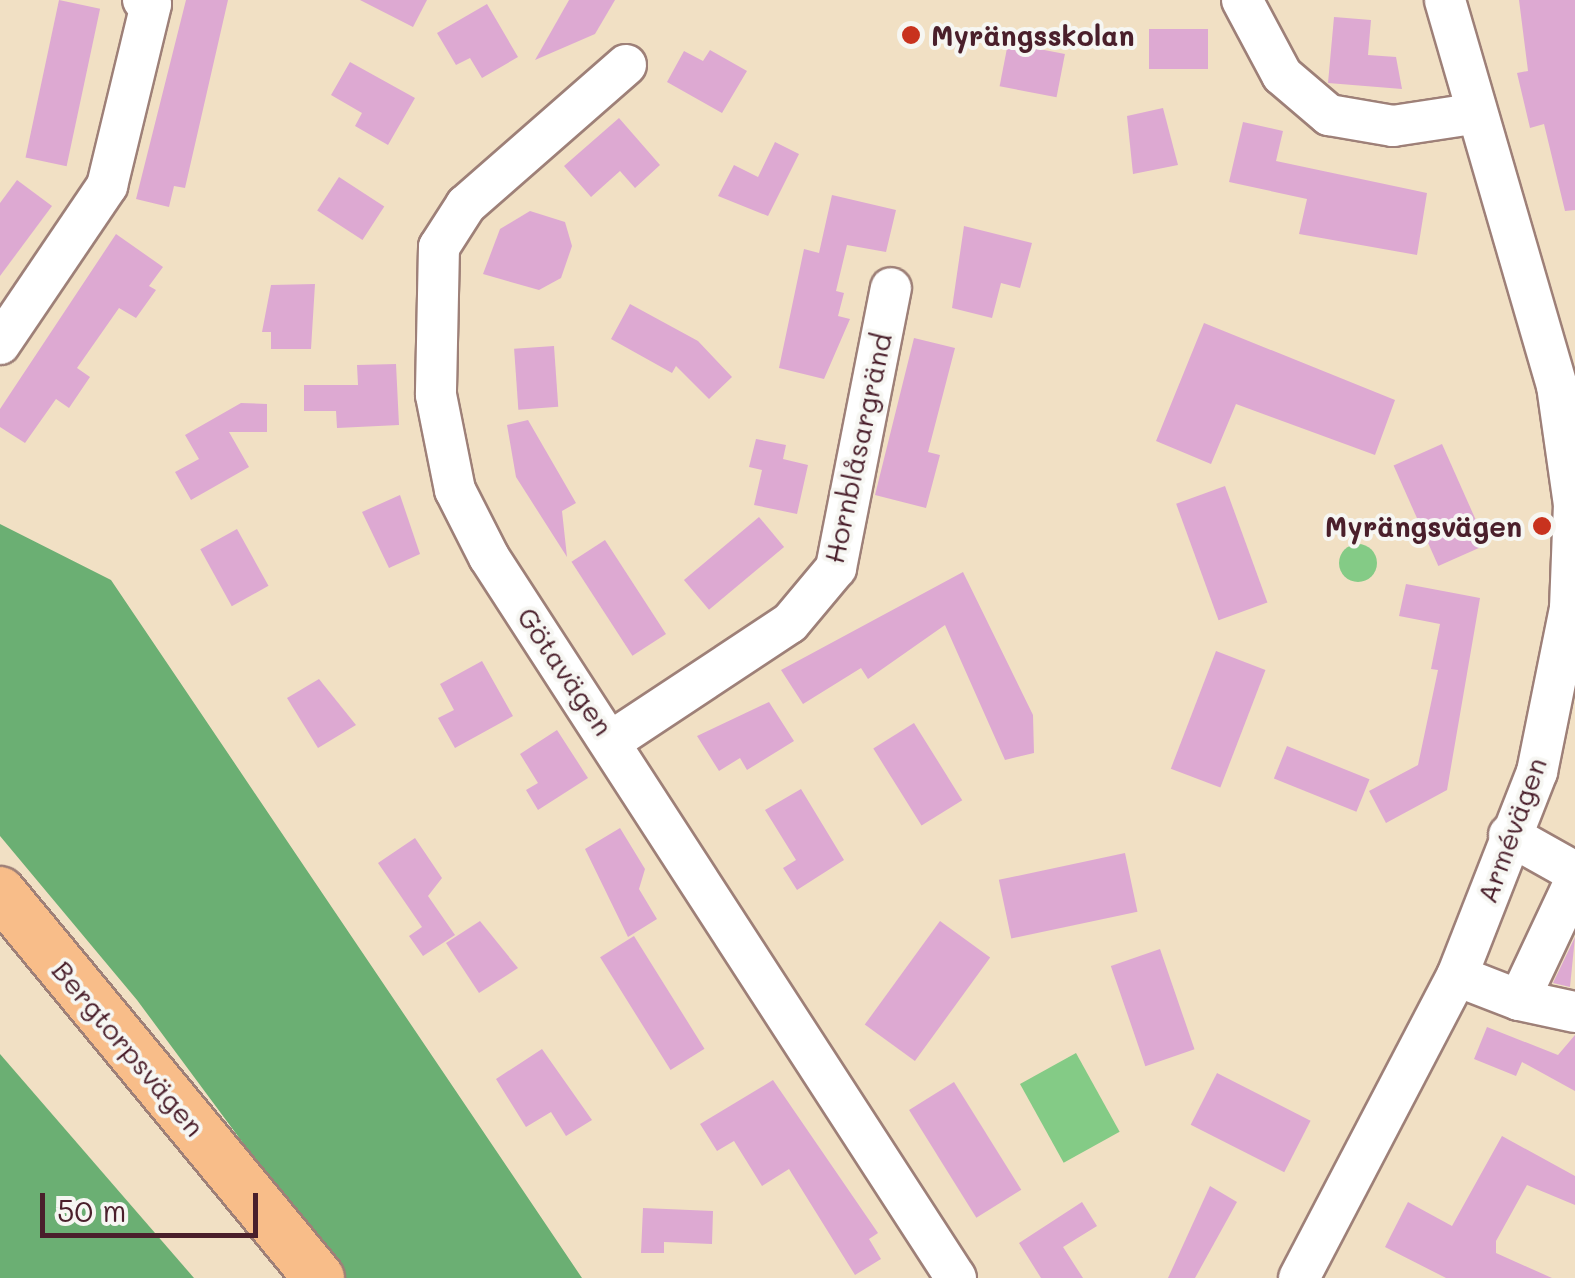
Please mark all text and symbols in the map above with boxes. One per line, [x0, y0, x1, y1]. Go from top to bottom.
place label: Myrängsskolan [931, 18, 1135, 52]
marker: Myrängsskolan [900, 24, 922, 46]
street label: Hornblåsargränd [816, 330, 898, 566]
place label: Myrängsvägen [1325, 509, 1522, 543]
marker: Myrängsvägen [1531, 515, 1553, 537]
street label: Götavägen [511, 601, 621, 741]
street label: Armévägen [1469, 753, 1553, 907]
street label: Bergtorpsvägen [46, 953, 212, 1143]
scale bar [45, 1173, 262, 1235]
text: 50 m [57, 1190, 127, 1230]

